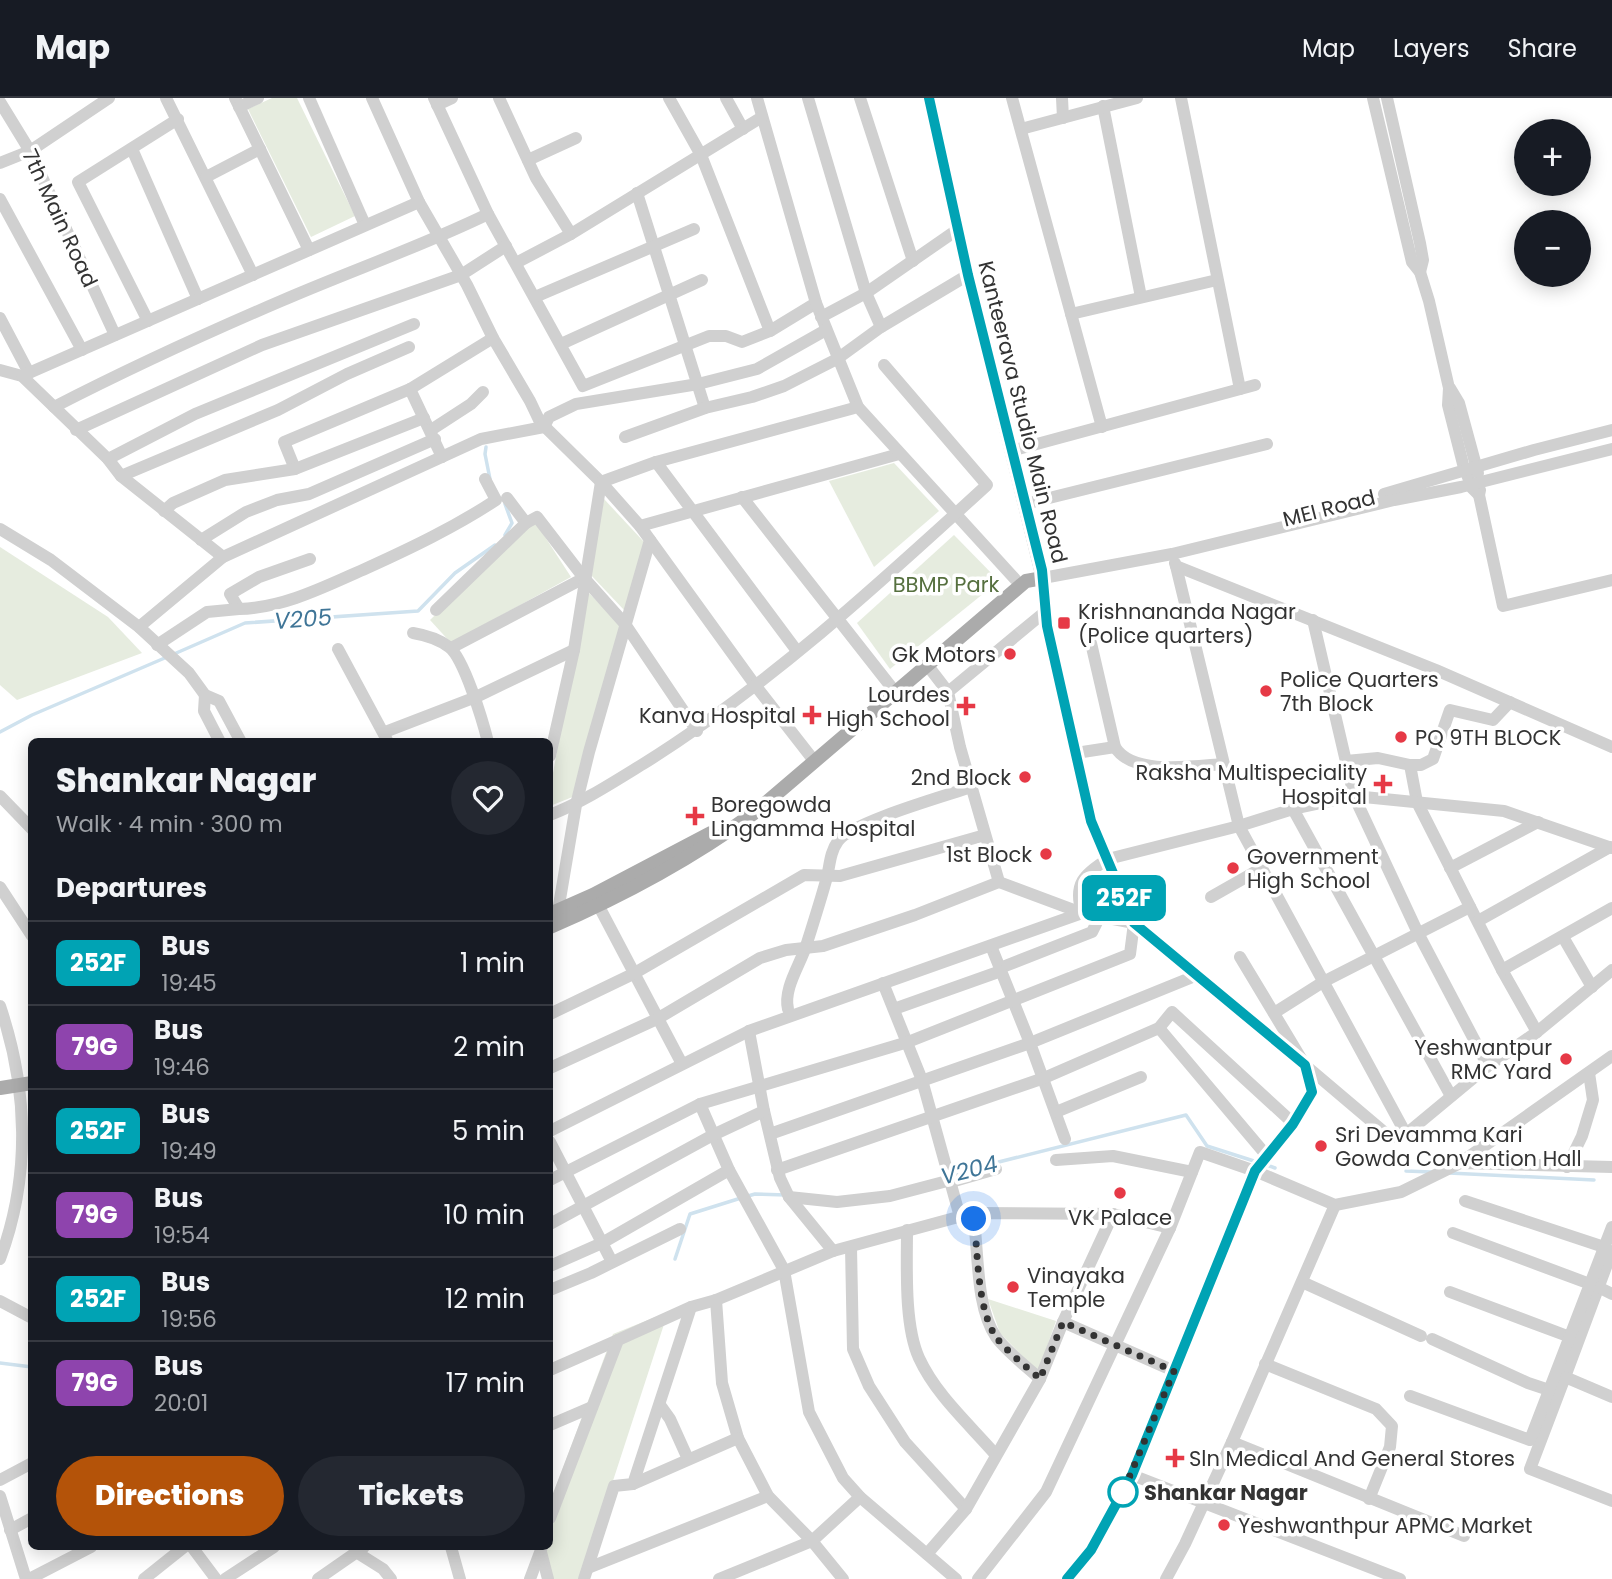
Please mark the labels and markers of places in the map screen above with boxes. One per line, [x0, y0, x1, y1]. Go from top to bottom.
place label: Krishnananda Nagar (Police quarters) [1078, 597, 1296, 650]
marker: Krishnananda Nagar (Police quarters) [1056, 615, 1072, 631]
place label: Gk Motors [892, 640, 996, 669]
marker: Gk Motors [1002, 646, 1018, 662]
place label: Police Quarters 7th Block [1280, 665, 1439, 718]
place label: Lourdes High School [826, 680, 950, 733]
marker: Police Quarters 7th Block [1258, 683, 1274, 699]
marker: Lourdes High School [956, 696, 976, 716]
place label: Kanva Hospital [639, 701, 796, 730]
marker: Kanva Hospital [802, 705, 822, 725]
place label: PQ 9TH BLOCK [1415, 723, 1562, 752]
marker: PQ 9TH BLOCK [1393, 729, 1409, 745]
place label: Raksha Multispeciality Hospital [1135, 758, 1367, 811]
place label: 2nd Block [911, 763, 1011, 792]
marker: 2nd Block [1017, 769, 1033, 785]
marker: Raksha Multispeciality Hospital [1373, 774, 1393, 794]
place label: Boregowda Lingamma Hospital [711, 790, 915, 843]
marker: Boregowda Lingamma Hospital [685, 806, 705, 826]
place label: 1st Block [946, 840, 1032, 869]
place label: Government High School [1247, 842, 1379, 895]
marker: 1st Block [1038, 846, 1054, 862]
marker: Government High School [1225, 860, 1241, 876]
place label: Yeshwantpur RMC Yard [1414, 1033, 1552, 1086]
marker: Yeshwantpur RMC Yard [1558, 1051, 1574, 1067]
place label: Sri Devamma Kari Gowda Convention Hall [1335, 1120, 1582, 1173]
marker: Sri Devamma Kari Gowda Convention Hall [1313, 1138, 1329, 1154]
marker: VK Palace [1112, 1185, 1128, 1201]
place label: VK Palace [1068, 1203, 1172, 1232]
place label: Vinayaka Temple [1027, 1261, 1125, 1314]
marker: Vinayaka Temple [1005, 1279, 1021, 1295]
place label: Sln Medical And General Stores [1189, 1444, 1515, 1473]
marker: Sln Medical And General Stores [1167, 1450, 1183, 1466]
marker: Shankar Nagar [1108, 1477, 1138, 1507]
place label: Shankar Nagar [1144, 1478, 1308, 1507]
place label: Yeshwanthpur APMC Market [1238, 1511, 1533, 1540]
marker: Yeshwanthpur APMC Market [1216, 1517, 1232, 1533]

